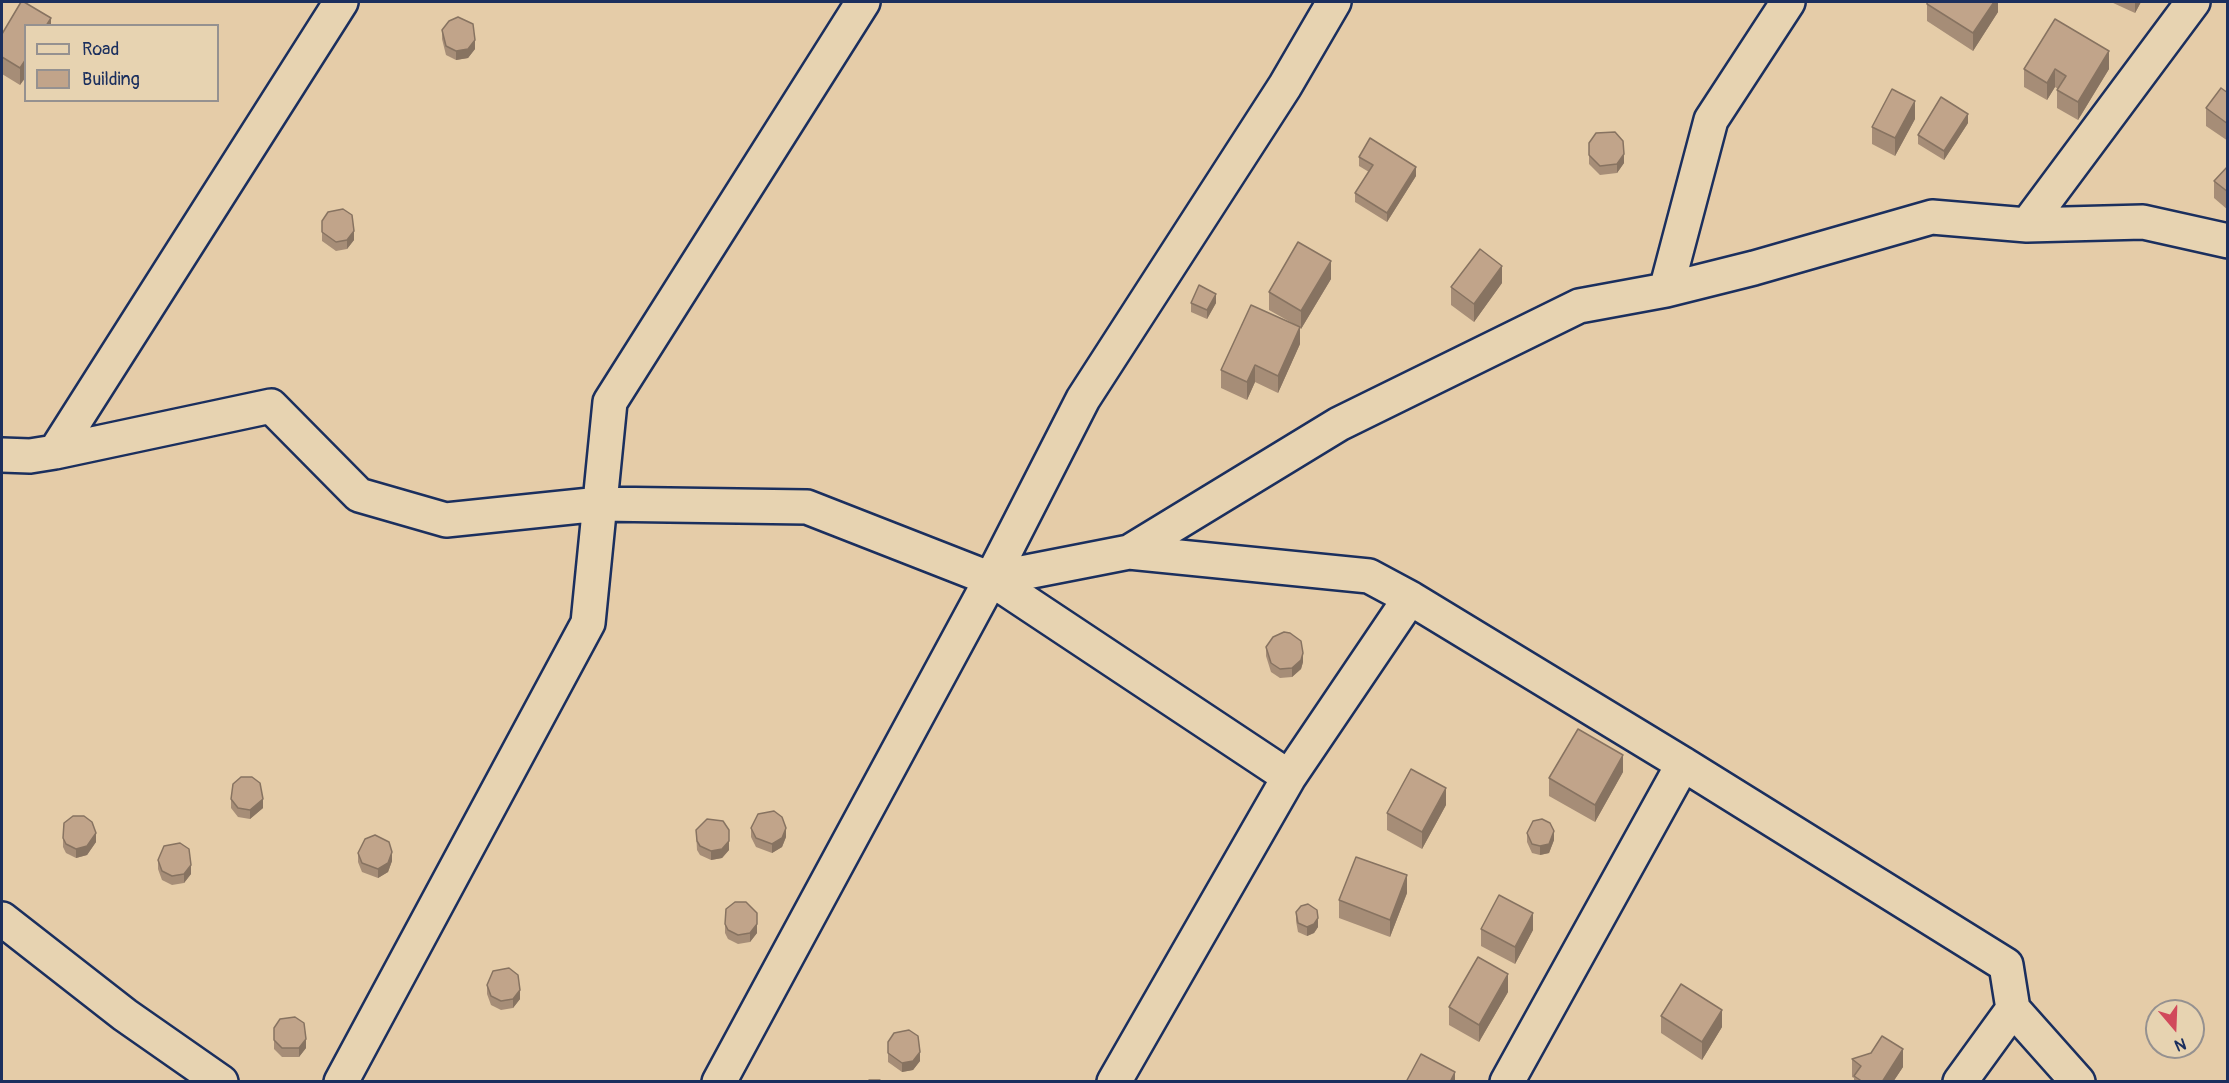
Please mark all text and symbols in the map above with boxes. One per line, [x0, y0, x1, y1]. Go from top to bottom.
legend [24, 24, 219, 102]
text: Road [82, 38, 119, 61]
text: Building [82, 68, 140, 91]
north arrow [2145, 999, 2205, 1059]
text: N [2172, 1033, 2189, 1055]

